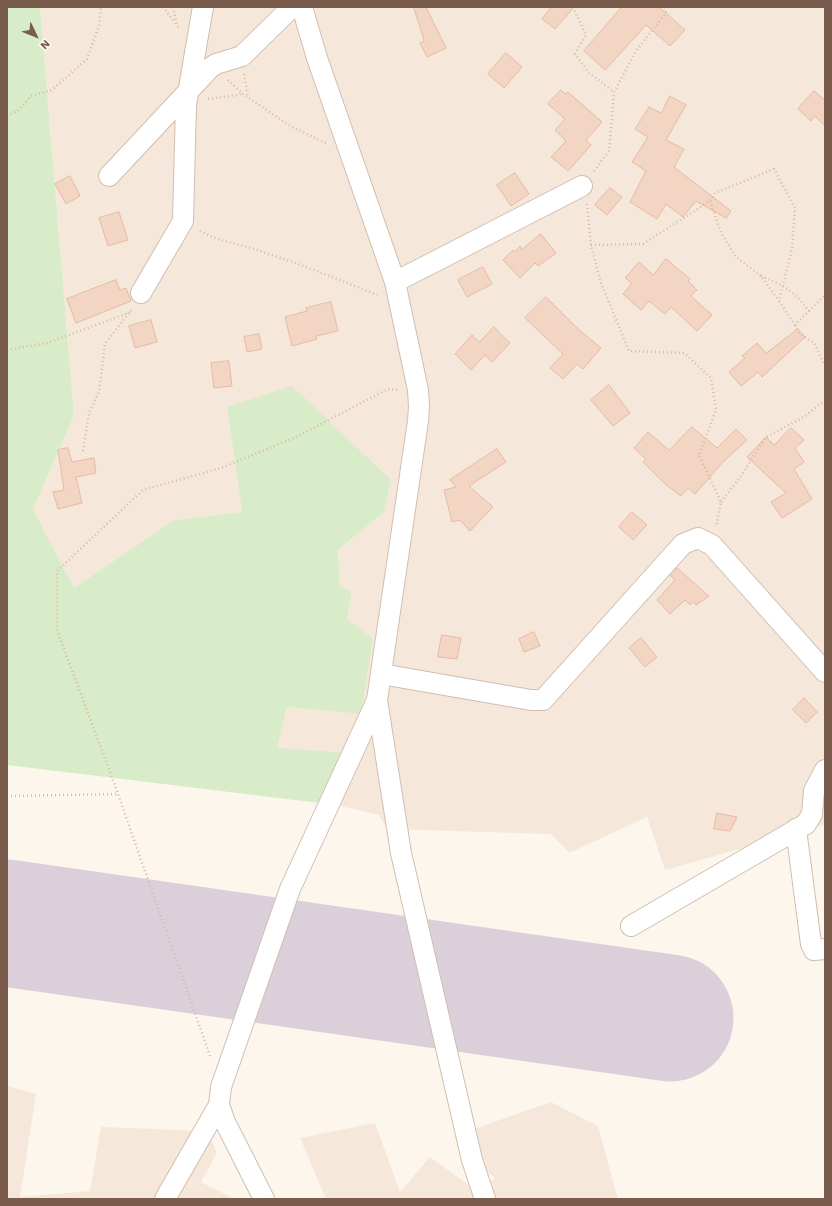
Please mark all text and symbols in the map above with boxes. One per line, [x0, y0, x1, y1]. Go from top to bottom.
north arrow [16, 16, 56, 56]
text: N [38, 37, 53, 52]

